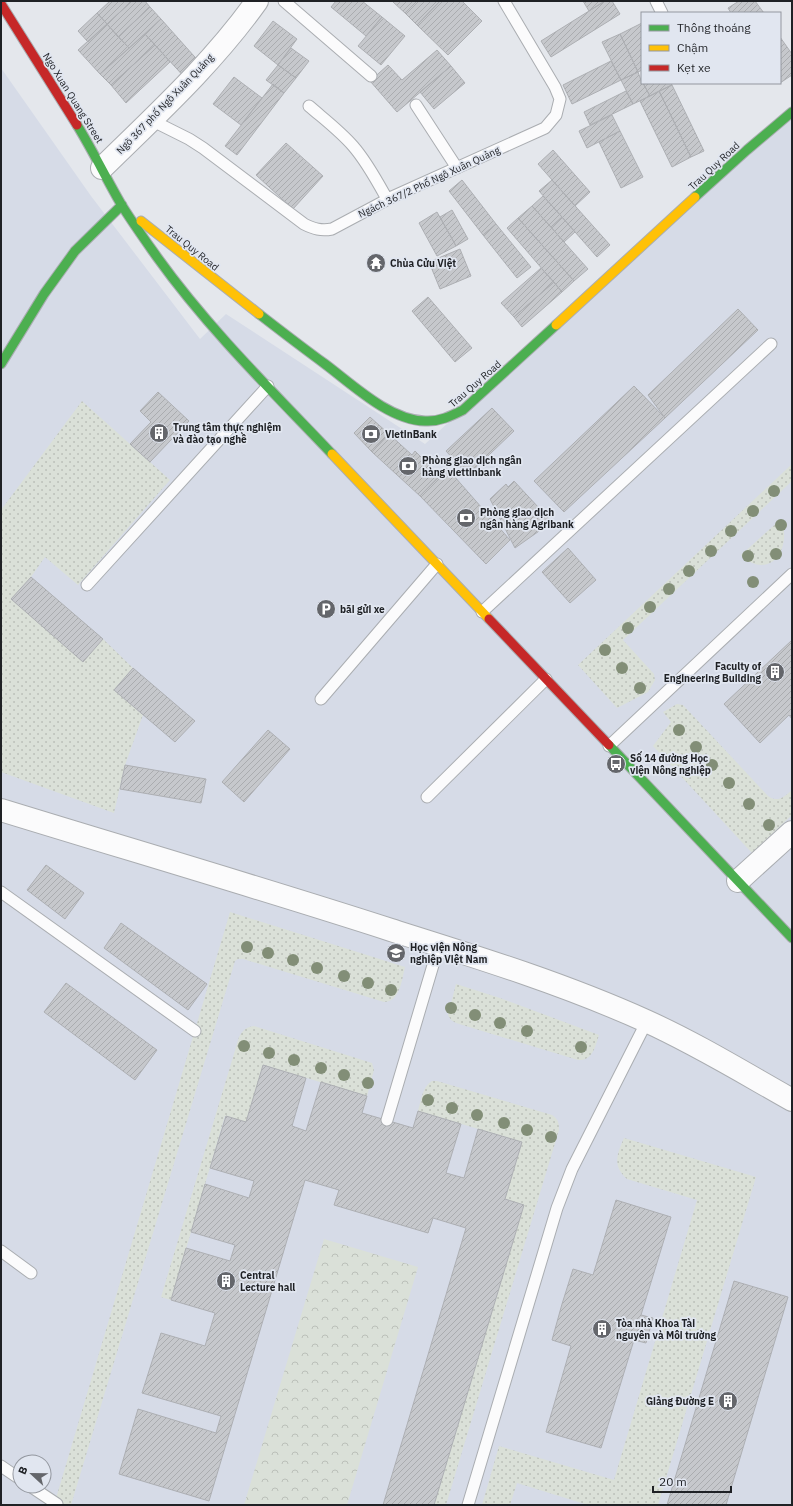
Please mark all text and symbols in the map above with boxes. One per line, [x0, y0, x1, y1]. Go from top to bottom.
legend [641, 12, 781, 84]
text: Thông thoáng [677, 20, 751, 35]
text: Chậm [677, 40, 708, 55]
street label: Ngo Xuan Quang Street [40, 50, 106, 146]
street label: Ngõ 367 phố Ngô Xuân Quảng [114, 51, 217, 157]
text: Kẹt xe [677, 60, 711, 75]
street label: Trau Quy Road [686, 139, 742, 193]
street label: Ngách 367/2 Phố Ngô Xuân Quảng [356, 143, 503, 221]
street label: Trau Quy Road [163, 222, 221, 274]
temple icon: Chùa Cửu Việt [365, 252, 387, 274]
place label: Chùa Cửu Việt [390, 257, 456, 270]
street label: Trau Quy Road [446, 358, 504, 410]
place label: Trung tâm thực nghiệm và đào tạo nghề [173, 421, 281, 446]
building icon: Trung tâm thực nghiệm và đào tạo nghề [148, 422, 170, 444]
bank icon: VietinBank [360, 423, 382, 445]
place label: VietinBank [385, 428, 437, 441]
place label: Phòng giao dịch ngân hàng viettinbank [422, 454, 522, 479]
bank icon: Phòng giao dịch ngân hàng viettinbank [397, 455, 419, 477]
place label: Phòng giao dịch ngân hàng Agribank [480, 506, 574, 531]
bank icon: Phòng giao dịch ngân hàng Agribank [455, 507, 477, 529]
parking icon: bãi gửi xe [315, 598, 337, 620]
place label: bãi gửi xe [340, 603, 385, 616]
place label: Faculty of Engineering Building [664, 660, 761, 685]
building icon: Faculty of Engineering Building [764, 661, 786, 683]
place label: Số 14 đường Học viện Nông nghiệp [630, 750, 711, 777]
bus stop icon: Số 14 đường Học viện Nông nghiệp [605, 753, 627, 775]
place label: Học viện Nông nghiệp Việt Nam [410, 941, 487, 966]
school or university icon: Học viện Nông nghiệp Việt Nam [385, 942, 407, 964]
place label: Central Lecture hall [240, 1269, 295, 1294]
building icon: Central Lecture hall [215, 1270, 237, 1292]
place label: Tòa nhà Khoa Tài nguyên và Môi trường [616, 1317, 716, 1342]
building icon: Tòa nhà Khoa Tài nguyên và Môi trường [591, 1318, 613, 1340]
building icon: Giảng Đường E [717, 1390, 739, 1412]
place label: Giảng Đường E [646, 1395, 714, 1408]
north arrow [12, 1454, 52, 1494]
text: B [15, 1464, 31, 1476]
scale bar [653, 1468, 731, 1494]
text: 20 m [659, 1474, 687, 1489]

